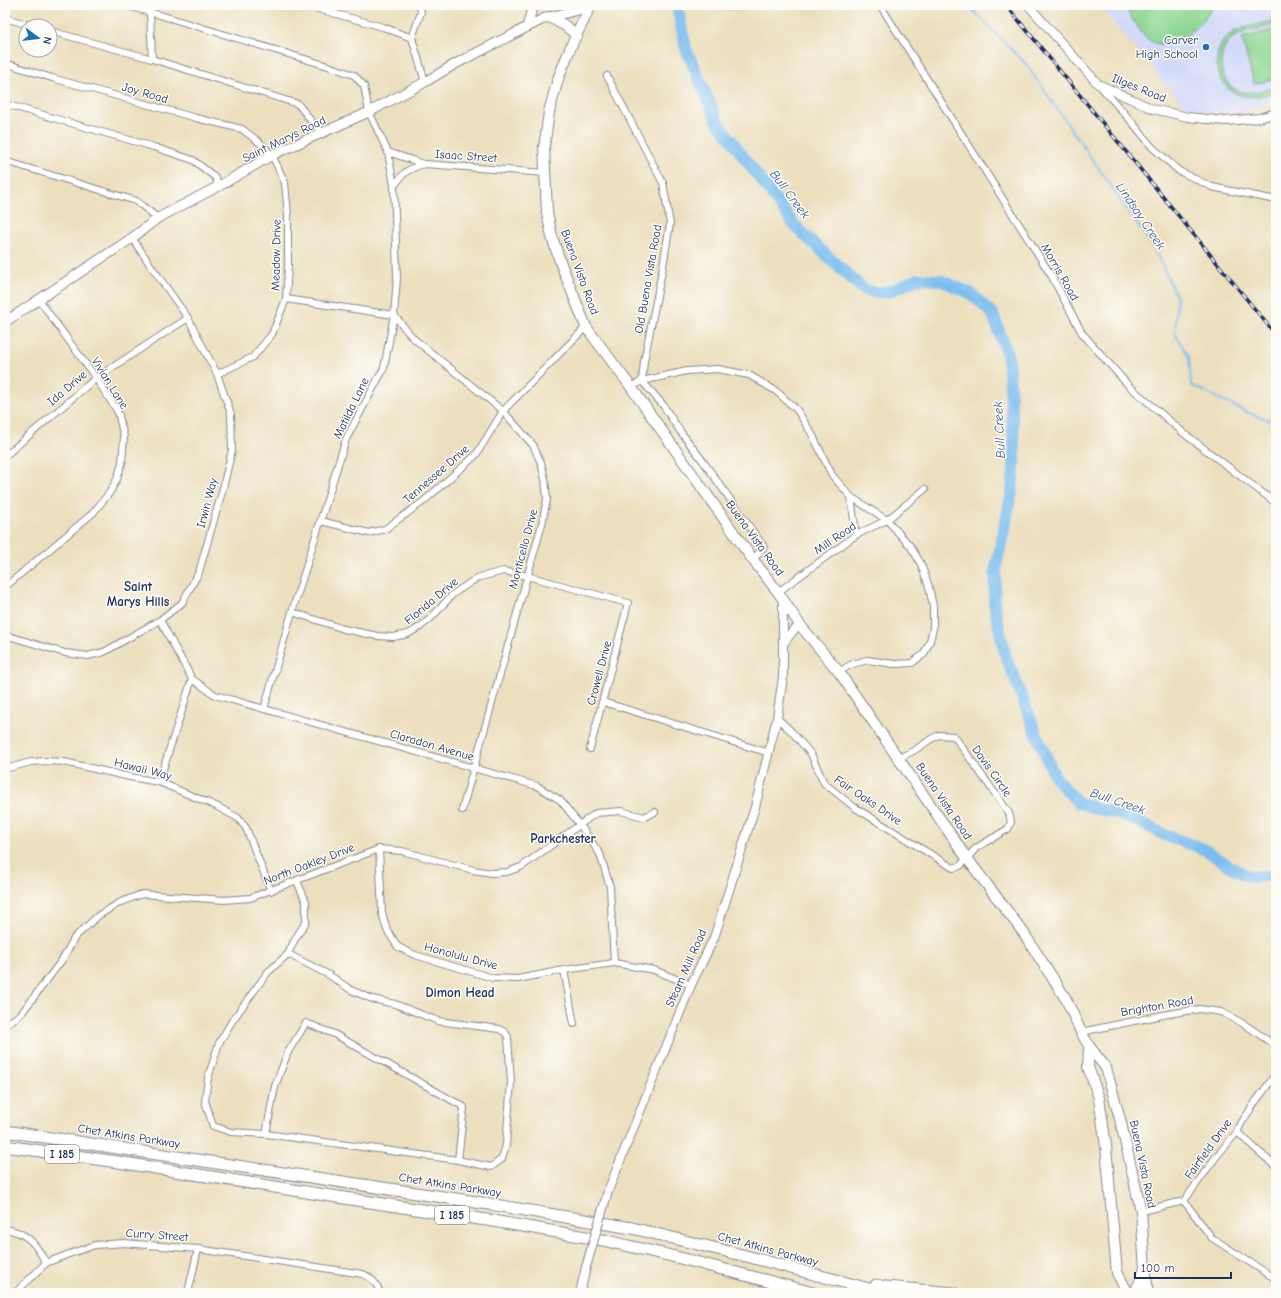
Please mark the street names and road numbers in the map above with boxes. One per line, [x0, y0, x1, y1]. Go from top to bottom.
street label: Illges Road [1110, 71, 1168, 105]
street label: Joy Road [120, 80, 170, 106]
street label: Saint Marys Road [240, 113, 328, 165]
street label: Isaac Street [435, 147, 498, 165]
street label: Meadow Drive [268, 219, 284, 291]
street label: Old Buena Vista Road [632, 223, 664, 335]
street label: Buena Vista Road [558, 227, 602, 317]
street label: Morris Road [1038, 241, 1082, 303]
street label: Vivian Lane [89, 355, 131, 411]
street label: Ida Drive [44, 368, 90, 408]
street label: Matilda Lane [330, 375, 372, 441]
street label: Tennessee Drive [400, 442, 472, 506]
street label: Irwin Way [194, 476, 221, 530]
street label: Buena Vista Road [723, 498, 787, 578]
street label: Monticello Drive [506, 507, 540, 591]
street label: Mill Road [811, 519, 859, 557]
street label: Florida Drive [401, 574, 461, 628]
street label: Crowell Drive [584, 639, 614, 707]
street label: Claradon Avenue [388, 726, 476, 764]
street label: Davis Circle [969, 743, 1015, 799]
street label: Hawaii Way [113, 755, 174, 783]
street label: Buena Vista Road [913, 760, 975, 842]
street label: Fair Oaks Drive [832, 772, 904, 828]
street label: North Oakley Drive [261, 840, 357, 888]
street label: Steam Mill Road [663, 927, 709, 1009]
street label: Honolulu Drive [423, 939, 499, 973]
street label: Brighton Road [1119, 993, 1195, 1019]
street label: Fairfield Drive [1182, 1116, 1234, 1182]
street label: Buena Vista Road [1127, 1119, 1159, 1209]
street label: Chet Atkins Parkway [77, 1121, 182, 1151]
road number: I 185 [45, 1145, 79, 1163]
street label: Chet Atkins Parkway [398, 1170, 503, 1200]
road number: I 185 [435, 1206, 469, 1224]
street label: Curry Street [125, 1226, 189, 1244]
street label: Chet Atkins Parkway [716, 1229, 820, 1269]

